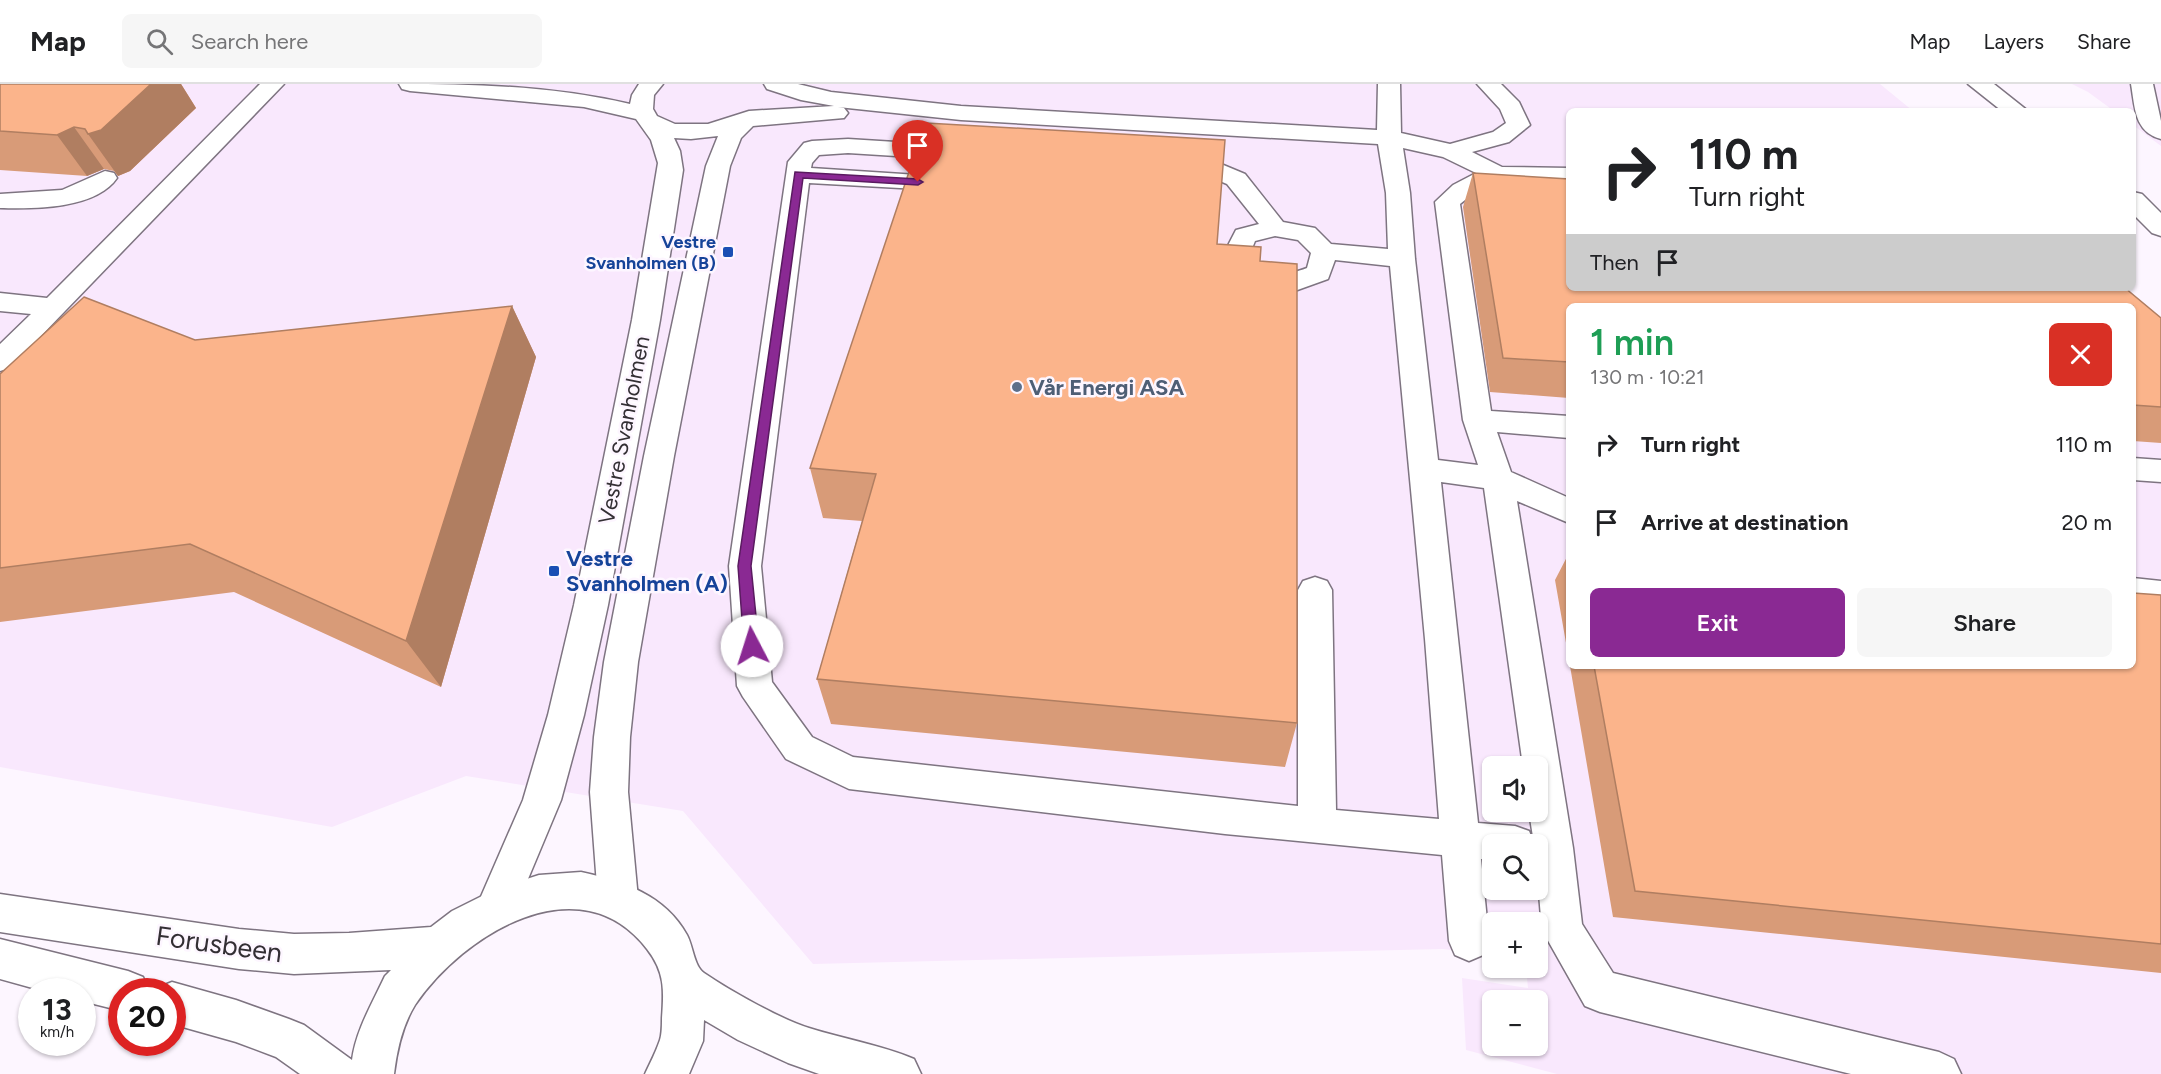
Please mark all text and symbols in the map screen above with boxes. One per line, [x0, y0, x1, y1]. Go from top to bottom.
search box [122, 14, 542, 68]
text: Map [30, 24, 86, 58]
icon: search [143, 25, 176, 58]
text: Search here [191, 28, 308, 55]
text: Map [1910, 29, 1950, 54]
text: Layers [1983, 29, 2044, 54]
text: Share [2077, 29, 2131, 54]
pin [892, 120, 943, 182]
icon: arrive [901, 129, 934, 162]
text: 110 m [1689, 129, 1798, 180]
icon: right [1590, 132, 1668, 210]
text: Turn right [1689, 180, 1805, 213]
place label: Vestre Svanholmen (B) [585, 231, 716, 274]
marker: Vestre Svanholmen (B) [721, 245, 735, 259]
icon: arrive [1651, 246, 1684, 279]
text: Then [1590, 249, 1639, 276]
text: 1 min [1590, 321, 1674, 364]
button: close [2049, 323, 2112, 386]
street label: Vestre Svanholmen [593, 334, 655, 526]
text: 130 m · 10:21 [1590, 365, 1704, 389]
place label: Vår Energi ASA [1029, 374, 1184, 401]
marker: Vår Energi ASA [1010, 380, 1024, 394]
icon: right [1590, 428, 1623, 461]
text: Turn right [1641, 431, 1740, 458]
text: 110 m [2056, 431, 2112, 458]
icon: arrive [1590, 506, 1623, 539]
text: Arrive at destination [1641, 509, 1849, 536]
text: 20 m [2061, 509, 2112, 536]
place label: Vestre Svanholmen (A) [566, 545, 728, 597]
marker: Vestre Svanholmen (A) [547, 564, 561, 578]
button: Exit [1590, 588, 1845, 657]
button: Share [1857, 588, 2112, 657]
position arrow [720, 614, 784, 678]
map controls [1482, 756, 1548, 1056]
button: sound [1482, 756, 1548, 822]
button: search [1482, 834, 1548, 900]
button: + [1482, 912, 1548, 978]
street label: Forusbeen [154, 919, 284, 969]
speed limit sign: 20 [108, 978, 186, 1056]
button: − [1482, 990, 1548, 1056]
text: 13 [42, 991, 72, 1028]
text: km/h [40, 1023, 74, 1041]

